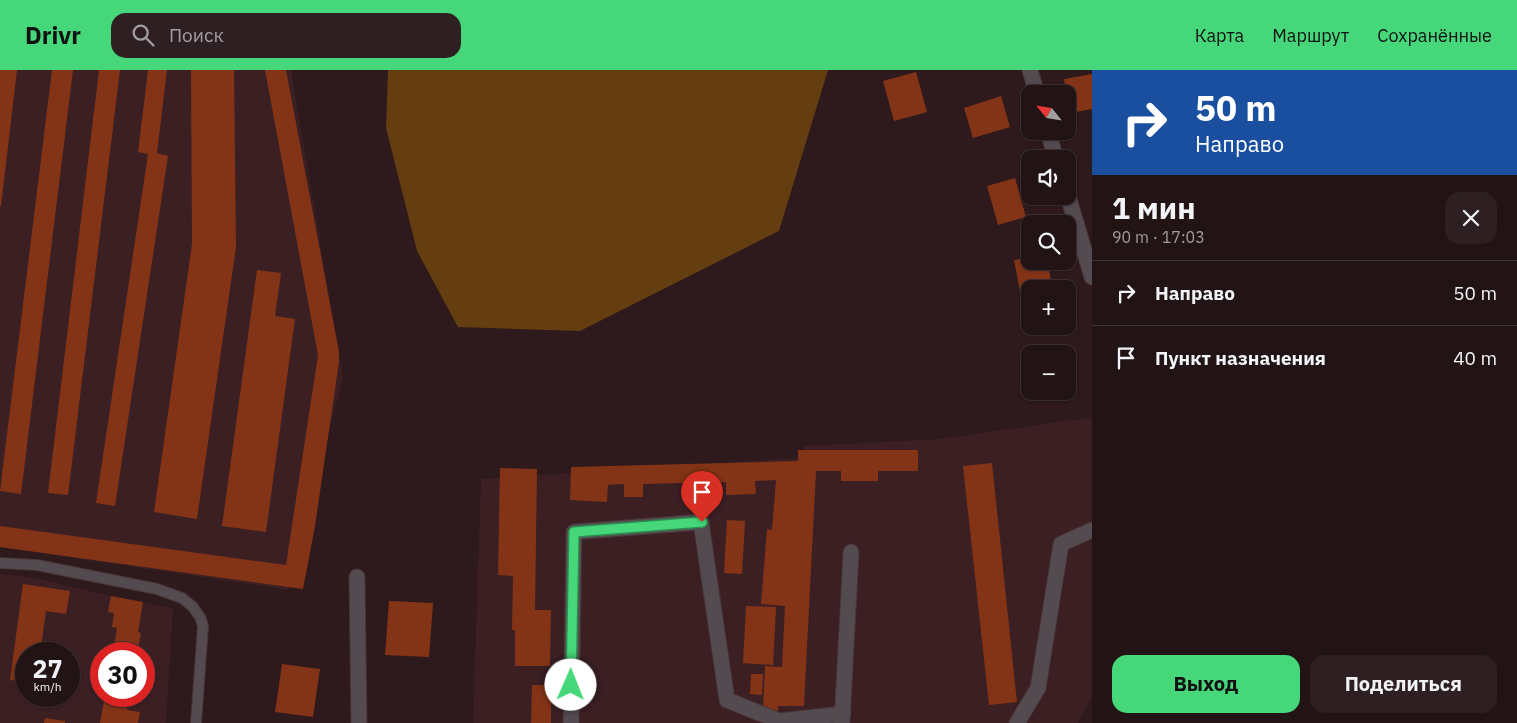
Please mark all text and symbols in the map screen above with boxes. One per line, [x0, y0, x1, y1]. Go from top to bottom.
search box [111, 13, 461, 58]
text: Drivr [25, 19, 81, 51]
icon: search [129, 21, 157, 49]
text: Поиск [169, 23, 224, 47]
text: Карта [1195, 24, 1244, 47]
text: Маршрут [1272, 24, 1349, 47]
text: Сохранённые [1377, 24, 1492, 47]
north arrow [1021, 85, 1076, 140]
map controls [1021, 85, 1076, 400]
text: 50 m [1195, 85, 1277, 131]
icon: right [1112, 90, 1177, 155]
text: Направо [1195, 129, 1284, 158]
button: sound [1021, 150, 1076, 205]
text: 1 мин [1112, 188, 1196, 227]
button: close [1445, 192, 1497, 244]
button: search [1021, 215, 1076, 270]
text: 90 m · 17:03 [1112, 227, 1205, 247]
icon: right [1112, 279, 1140, 307]
button: + [1021, 280, 1076, 335]
text: Направо [1155, 281, 1235, 305]
text: 50 m [1453, 281, 1497, 305]
icon: arrive [1112, 344, 1140, 372]
button: − [1021, 345, 1076, 400]
text: Пункт назначения [1155, 346, 1326, 370]
text: 40 m [1453, 346, 1497, 370]
pin [681, 471, 723, 522]
icon: arrive [688, 478, 716, 506]
speed limit sign: 30 [90, 642, 155, 707]
text: 27 [32, 652, 63, 685]
button: Выход [1112, 655, 1300, 713]
button: Поделиться [1310, 655, 1497, 713]
position arrow [544, 658, 596, 710]
text: km/h [33, 679, 62, 694]

